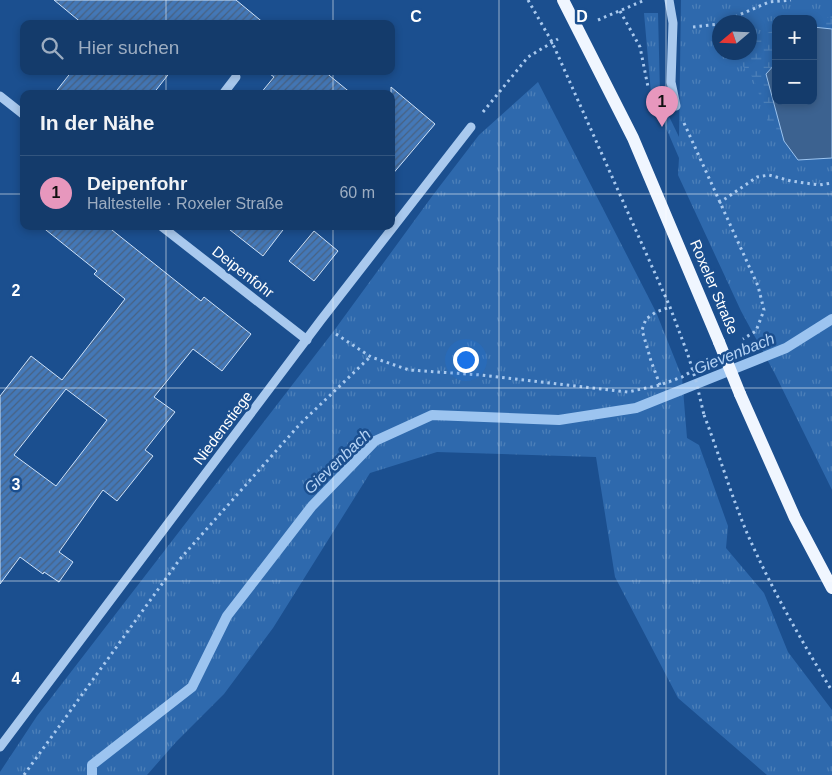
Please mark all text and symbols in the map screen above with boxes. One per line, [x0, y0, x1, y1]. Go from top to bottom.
text: C [410, 8, 422, 25]
text: D [576, 8, 588, 25]
north arrow [712, 15, 757, 60]
map controls [772, 15, 817, 105]
button: + [772, 15, 817, 60]
search box [20, 20, 395, 75]
icon: search [38, 34, 66, 62]
text: Hier suchen [78, 37, 179, 58]
button: − [772, 60, 817, 105]
pin: 1 [646, 86, 678, 127]
text: In der Nähe [40, 111, 154, 134]
text: Deipenfohr [87, 173, 187, 194]
text: 1 [52, 184, 60, 201]
text: 60 m [339, 184, 375, 201]
text: Haltestelle · Roxeler Straße [87, 195, 284, 212]
street label: Roxeler Straße [687, 237, 742, 337]
street label: Deipenfohr [209, 242, 277, 301]
text: 2 [12, 282, 21, 299]
water label: Gievenbach [691, 330, 777, 377]
your location [453, 347, 479, 373]
street label: Niedenstiege [189, 388, 256, 468]
water label: Gievenbach [301, 426, 374, 497]
text: 3 [12, 476, 21, 493]
text: 4 [12, 670, 21, 687]

